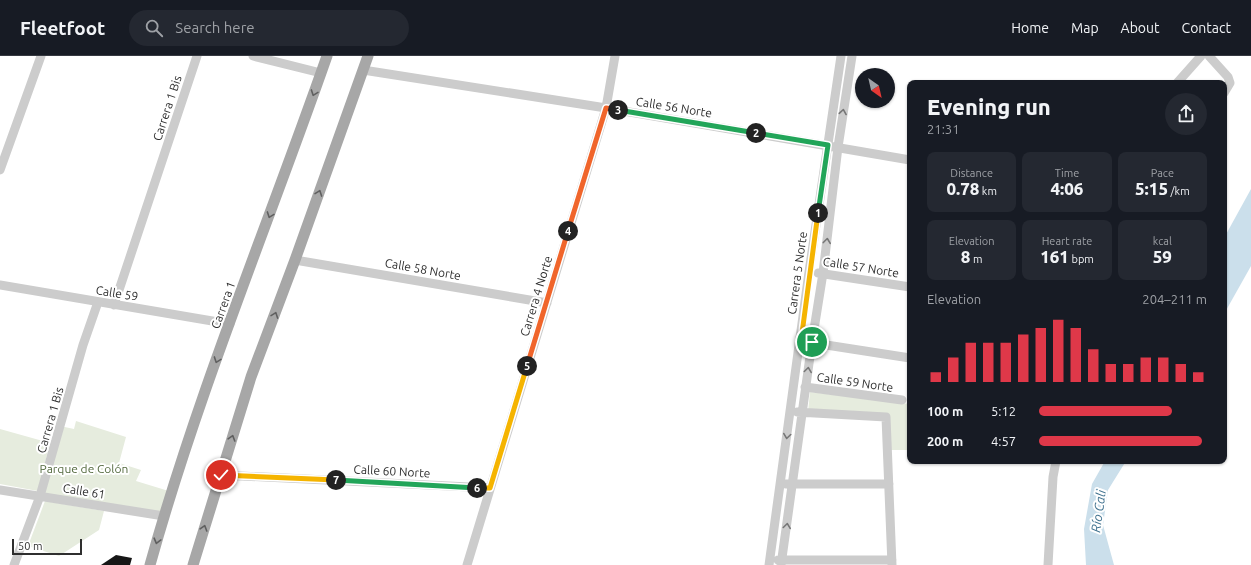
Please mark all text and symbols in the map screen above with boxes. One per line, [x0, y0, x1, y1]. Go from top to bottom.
search box [129, 10, 409, 46]
text: Fleetfoot [20, 17, 105, 39]
icon: search [143, 17, 165, 39]
text: Search here [175, 19, 255, 36]
text: Home [1011, 20, 1049, 36]
text: Map [1071, 20, 1099, 36]
text: About [1121, 20, 1160, 36]
text: Contact [1182, 20, 1231, 36]
north arrow [855, 68, 895, 108]
map controls [855, 68, 895, 108]
street label: Carrera 1 Bis [150, 74, 184, 142]
one-way arrow [311, 89, 319, 96]
button: share [1165, 93, 1207, 135]
text: Evening run [927, 94, 1051, 119]
street label: Calle 56 Norte [635, 95, 713, 119]
pin: 3 [608, 100, 628, 120]
text: 3 [615, 104, 621, 116]
one-way arrow [838, 109, 847, 115]
text: 21:31 [927, 122, 960, 136]
pin: 2 [746, 123, 766, 143]
text: 2 [753, 127, 759, 139]
text: Distance [950, 167, 993, 179]
text: Time [1055, 167, 1079, 179]
text: Pace [1151, 167, 1174, 179]
text: 0.78 [946, 179, 979, 198]
text: 4:06 [1051, 179, 1083, 198]
text: 5:15 [1135, 179, 1168, 198]
text: km [979, 185, 997, 197]
text: /km [1168, 185, 1190, 197]
one-way arrow [314, 190, 323, 197]
pin: 1 [808, 203, 828, 223]
text: 1 [815, 207, 821, 219]
one-way arrow [266, 211, 274, 218]
pin: 4 [558, 221, 578, 241]
text: 4 [565, 225, 571, 237]
street label: Carrera 5 Norte [785, 231, 809, 315]
text: Elevation [949, 235, 995, 247]
text: Heart rate [1042, 235, 1092, 247]
text: kcal [1153, 235, 1172, 247]
one-way arrow [822, 238, 831, 244]
text: 8 [961, 247, 970, 266]
text: 161 [1040, 247, 1069, 266]
text: 59 [1153, 247, 1172, 266]
text: m [970, 253, 982, 265]
text: bpm [1069, 253, 1094, 265]
street label: Carrera 4 Norte [518, 254, 554, 338]
street label: Calle 57 Norte [822, 255, 900, 279]
street label: Calle 58 Norte [384, 256, 462, 282]
street label: Carrera 1 [208, 280, 238, 330]
street label: Calle 59 [95, 283, 139, 303]
text: Elevation [927, 292, 981, 306]
text: 204–211 m [1142, 292, 1207, 306]
one-way arrow [270, 312, 279, 319]
pin [795, 325, 829, 359]
icon: arrive [801, 331, 823, 353]
pin: 5 [517, 356, 537, 376]
one-way arrow [213, 357, 221, 364]
text: 5 [524, 360, 530, 372]
one-way arrow [803, 367, 812, 373]
street label: Calle 59 Norte [816, 370, 894, 394]
street label: Carrera 1 Bis [34, 386, 66, 454]
text: 100 m [927, 404, 963, 418]
text: 5:12 [991, 404, 1016, 418]
one-way arrow [783, 432, 792, 439]
text: 200 m [927, 434, 963, 448]
text: 4:57 [991, 434, 1016, 448]
one-way arrow [227, 435, 236, 442]
pin [204, 458, 238, 492]
park label: Parque de Colón [40, 462, 128, 475]
street label: Calle 60 Norte [353, 462, 431, 480]
icon: check [210, 464, 232, 486]
pin: 7 [326, 470, 346, 490]
text: 7 [333, 474, 339, 486]
pin: 6 [467, 478, 487, 498]
street label: Calle 61 [62, 481, 106, 501]
text: 6 [474, 482, 480, 494]
water label: Río Cali [1088, 488, 1108, 533]
one-way arrow [782, 523, 791, 529]
one-way arrow [199, 524, 208, 531]
scale bar [12, 537, 82, 556]
one-way arrow [153, 537, 162, 544]
text: 50 m [18, 540, 42, 552]

